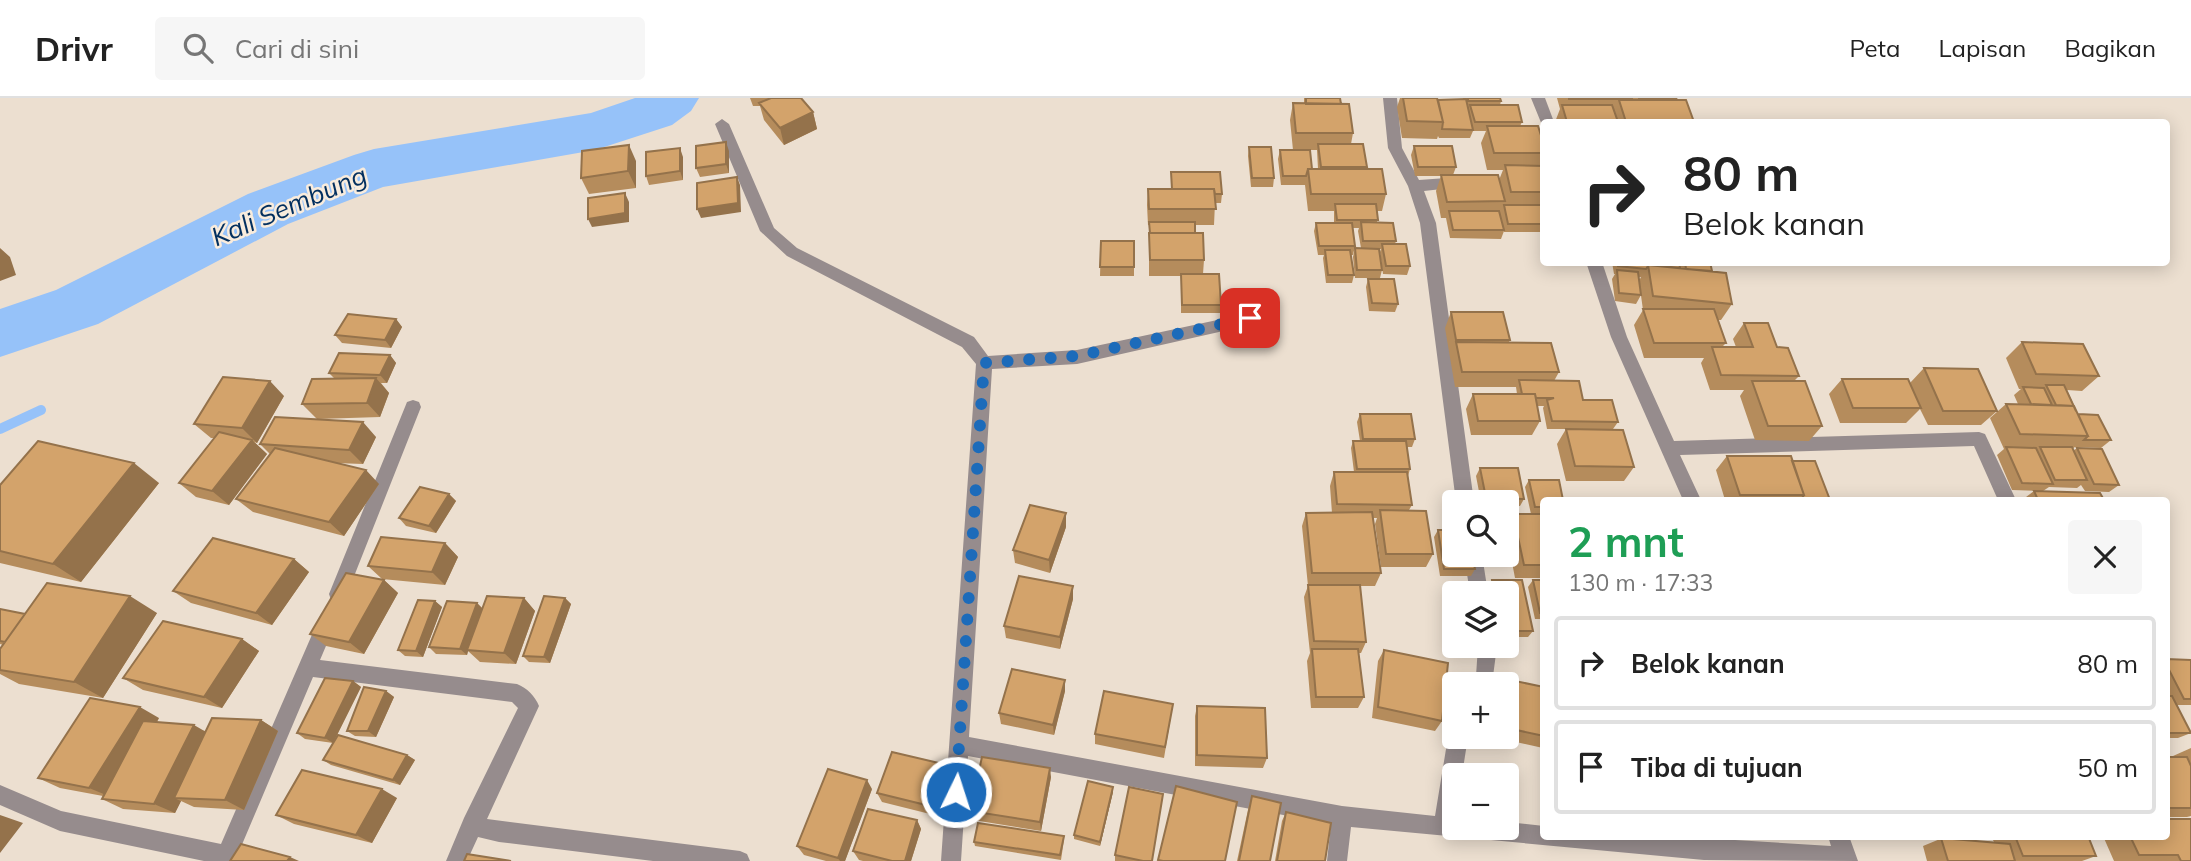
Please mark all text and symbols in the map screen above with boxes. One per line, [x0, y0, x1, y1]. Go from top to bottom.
search box [155, 17, 645, 80]
text: Drivr [35, 28, 113, 69]
icon: search [179, 29, 217, 67]
text: Cari di sini [235, 32, 359, 65]
text: Peta [1849, 33, 1900, 63]
text: Lapisan [1938, 33, 2026, 63]
text: Bagikan [2064, 33, 2156, 63]
text: 80 m [1683, 142, 1799, 203]
icon: right [1568, 147, 1659, 238]
water label: Kali Sembung [206, 158, 372, 253]
text: Belok kanan [1683, 203, 1865, 243]
pin [1220, 288, 1280, 348]
icon: arrive [1231, 299, 1269, 337]
map controls [1442, 490, 1519, 840]
button: search [1442, 490, 1519, 567]
text: 2 mnt [1568, 515, 1684, 568]
button: close [2068, 520, 2142, 594]
text: 130 m · 17:33 [1568, 568, 1713, 597]
button: layers [1442, 581, 1519, 658]
icon: right [1572, 644, 1610, 682]
text: Belok kanan [1631, 647, 1785, 680]
text: 80 m [2077, 647, 2138, 680]
button: + [1442, 672, 1519, 749]
icon: arrive [1572, 748, 1610, 786]
text: Tiba di tujuan [1631, 751, 1803, 784]
text: 50 m [2077, 751, 2138, 784]
position arrow [919, 755, 993, 829]
button: − [1442, 763, 1519, 840]

